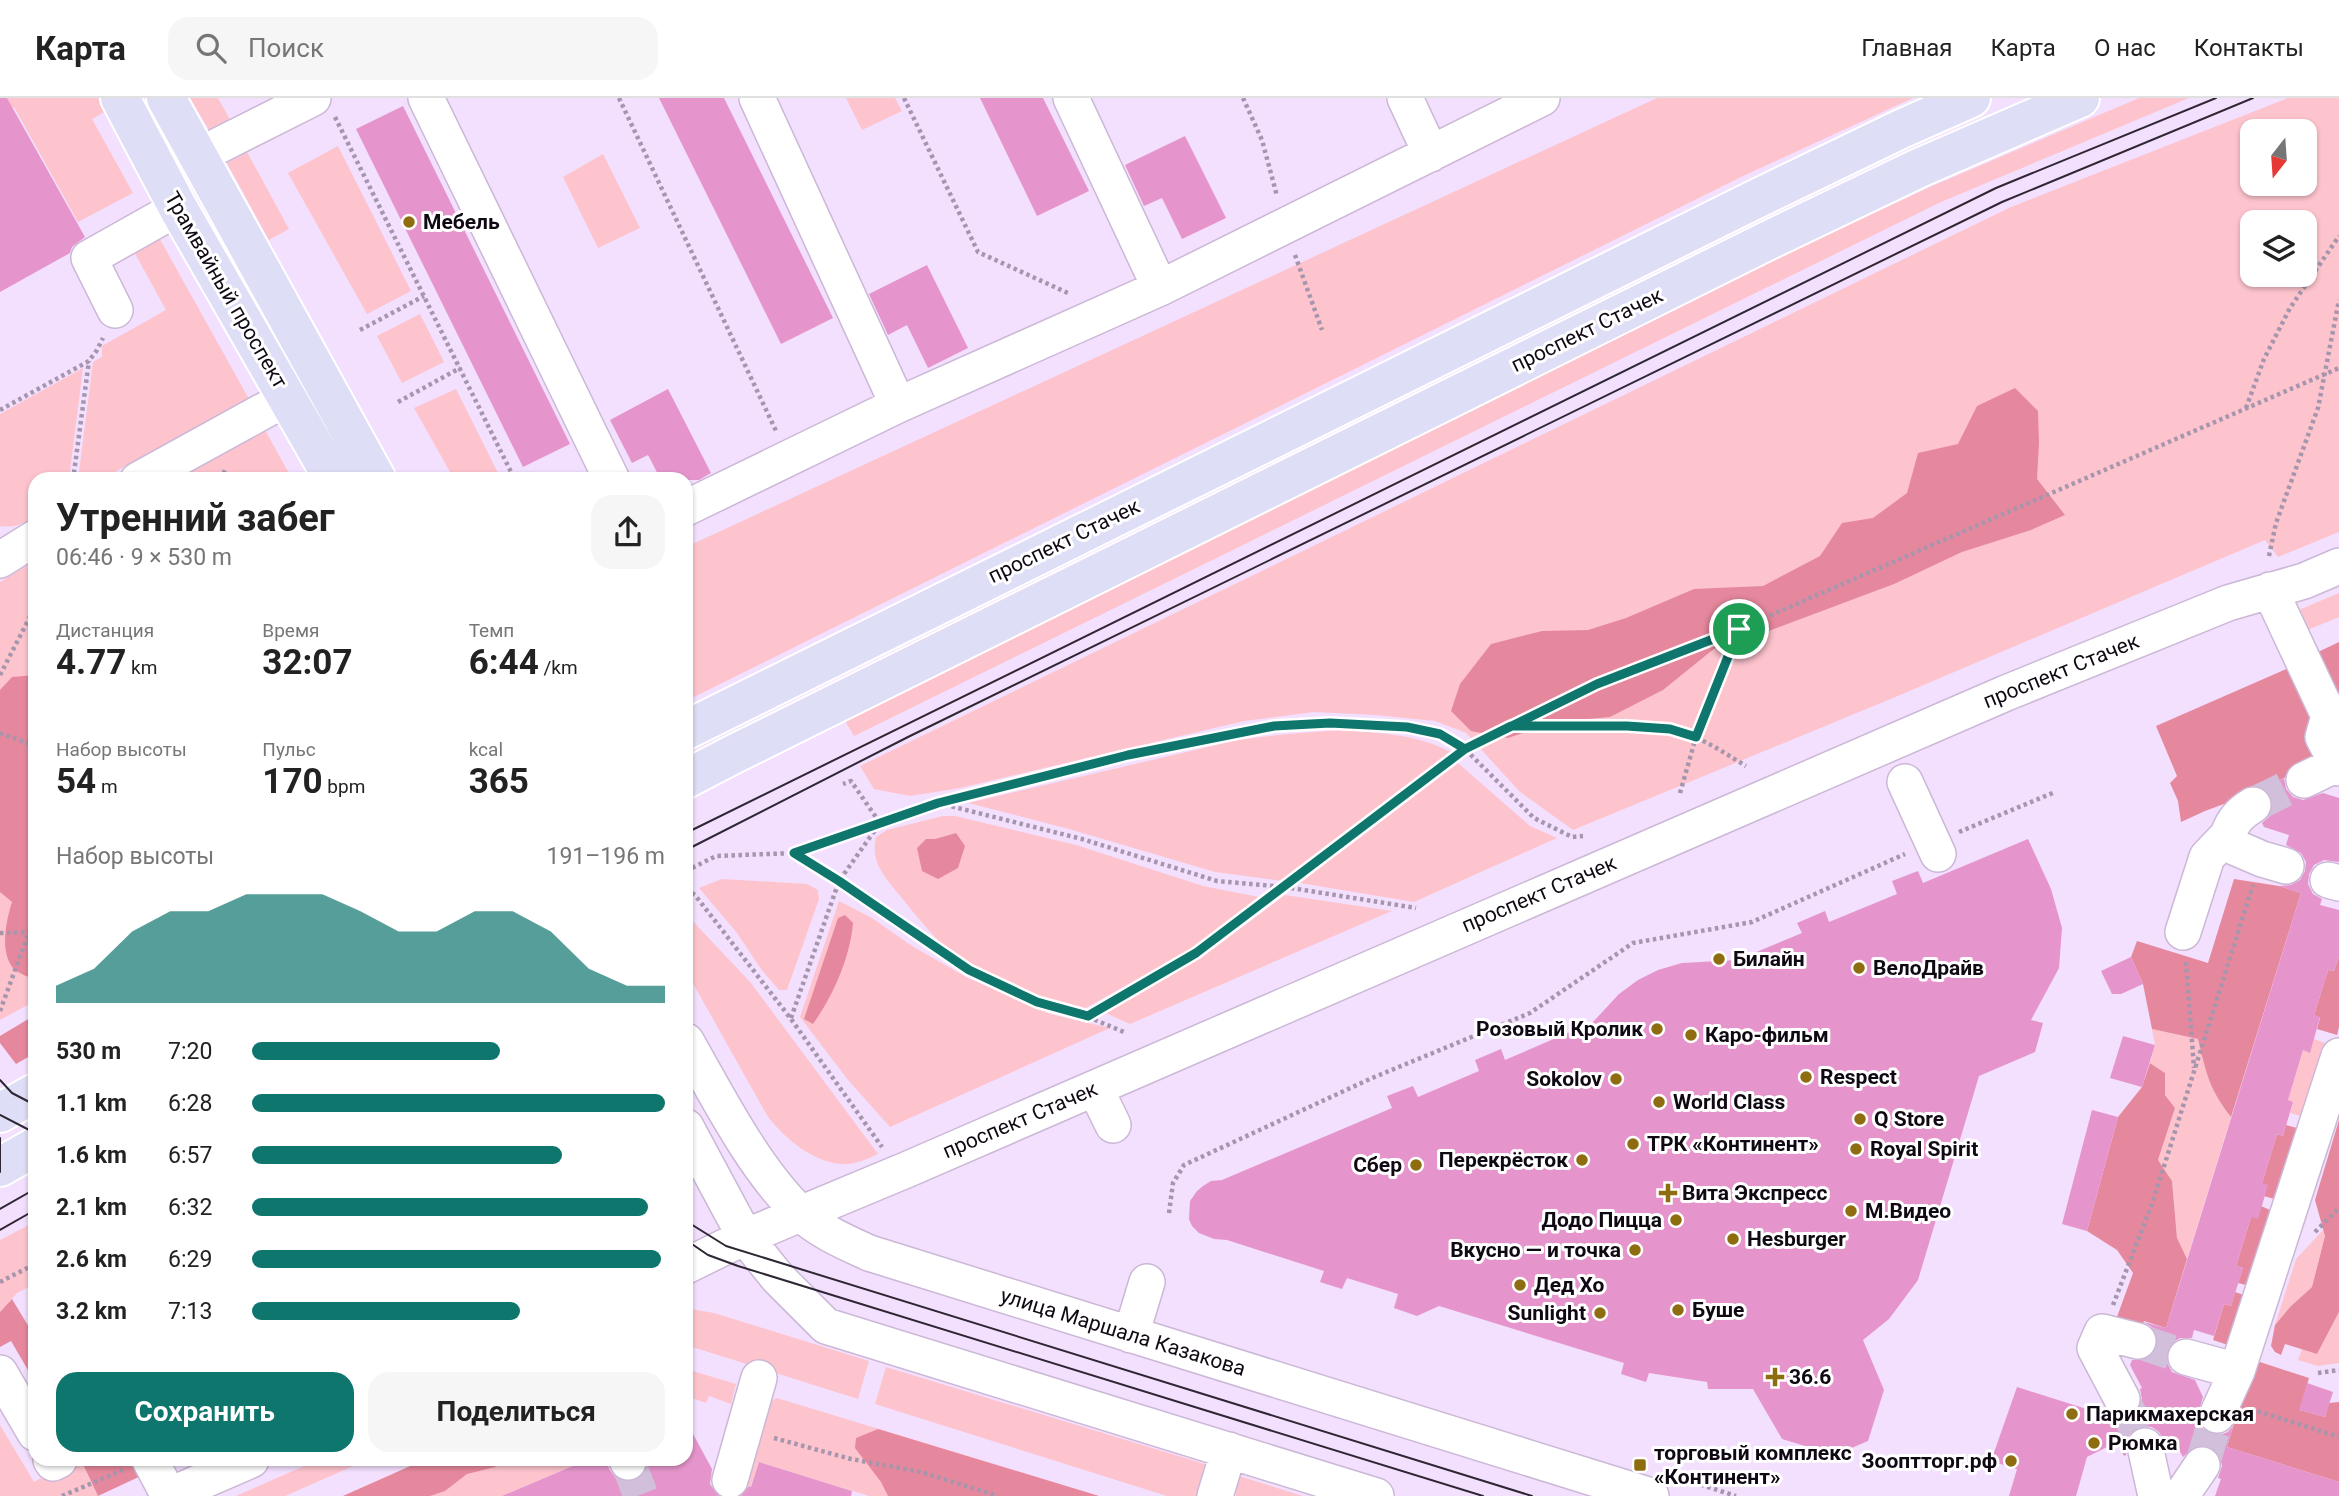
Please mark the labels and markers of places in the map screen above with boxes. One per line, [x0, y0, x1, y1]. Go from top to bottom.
place label: Мебель [423, 210, 500, 234]
marker: Мебель [401, 214, 417, 230]
pin [1709, 599, 1769, 659]
place label: Билайн [1733, 947, 1805, 971]
marker: Билайн [1711, 951, 1727, 967]
place label: ВелоДрайв [1873, 956, 1984, 980]
marker: ВелоДрайв [1851, 960, 1867, 976]
place label: Розовый Кролик [1476, 1017, 1643, 1041]
marker: Розовый Кролик [1649, 1021, 1665, 1037]
place label: Каро-фильм [1705, 1023, 1829, 1047]
marker: Каро-фильм [1683, 1027, 1699, 1043]
place label: Respect [1820, 1065, 1897, 1089]
place label: Sokolov [1526, 1067, 1602, 1091]
marker: Respect [1798, 1069, 1814, 1085]
marker: Sokolov [1608, 1071, 1624, 1087]
place label: World Class [1673, 1090, 1786, 1114]
marker: World Class [1651, 1094, 1667, 1110]
place label: Q Store [1874, 1107, 1944, 1131]
marker: Q Store [1852, 1111, 1868, 1127]
place label: ТРК «Континент» [1647, 1132, 1819, 1156]
marker: ТРК «Континент» [1625, 1136, 1641, 1152]
place label: Royal Spirit [1870, 1137, 1978, 1161]
marker: Royal Spirit [1848, 1141, 1864, 1157]
place label: Перекрёсток [1439, 1148, 1568, 1172]
marker: Перекрёсток [1574, 1152, 1590, 1168]
place label: Сбер [1353, 1153, 1402, 1177]
marker: Сбер [1408, 1157, 1424, 1173]
place label: Вита Экспресс [1682, 1181, 1828, 1205]
marker: Вита Экспресс [1660, 1185, 1676, 1201]
place label: М.Видео [1865, 1199, 1951, 1223]
marker: М.Видео [1843, 1203, 1859, 1219]
place label: Додо Пицца [1541, 1208, 1662, 1232]
marker: Додо Пицца [1668, 1212, 1684, 1228]
place label: Hesburger [1747, 1227, 1846, 1251]
marker: Hesburger [1725, 1231, 1741, 1247]
place label: Вкусно — и точка [1450, 1238, 1621, 1262]
marker: Вкусно — и точка [1627, 1242, 1643, 1258]
place label: Дед Хо [1534, 1273, 1605, 1297]
marker: Дед Хо [1512, 1277, 1528, 1293]
place label: Буше [1692, 1298, 1744, 1322]
place label: Sunlight [1508, 1301, 1586, 1325]
marker: Буше [1670, 1302, 1686, 1318]
marker: Sunlight [1592, 1305, 1608, 1321]
place label: 36.6 [1789, 1365, 1831, 1389]
marker: 36.6 [1767, 1369, 1783, 1385]
place label: Парикмахерская [2086, 1402, 2254, 1426]
marker: Парикмахерская [2064, 1406, 2080, 1422]
place label: Рюмка [2108, 1431, 2178, 1455]
marker: Рюмка [2086, 1435, 2102, 1451]
place label: торговый комплекс «Континент» [1654, 1441, 1852, 1489]
place label: Зооптторг.рф [1862, 1449, 1997, 1473]
marker: Зооптторг.рф [2003, 1453, 2019, 1469]
marker: торговый комплекс «Континент» [1632, 1457, 1648, 1473]

